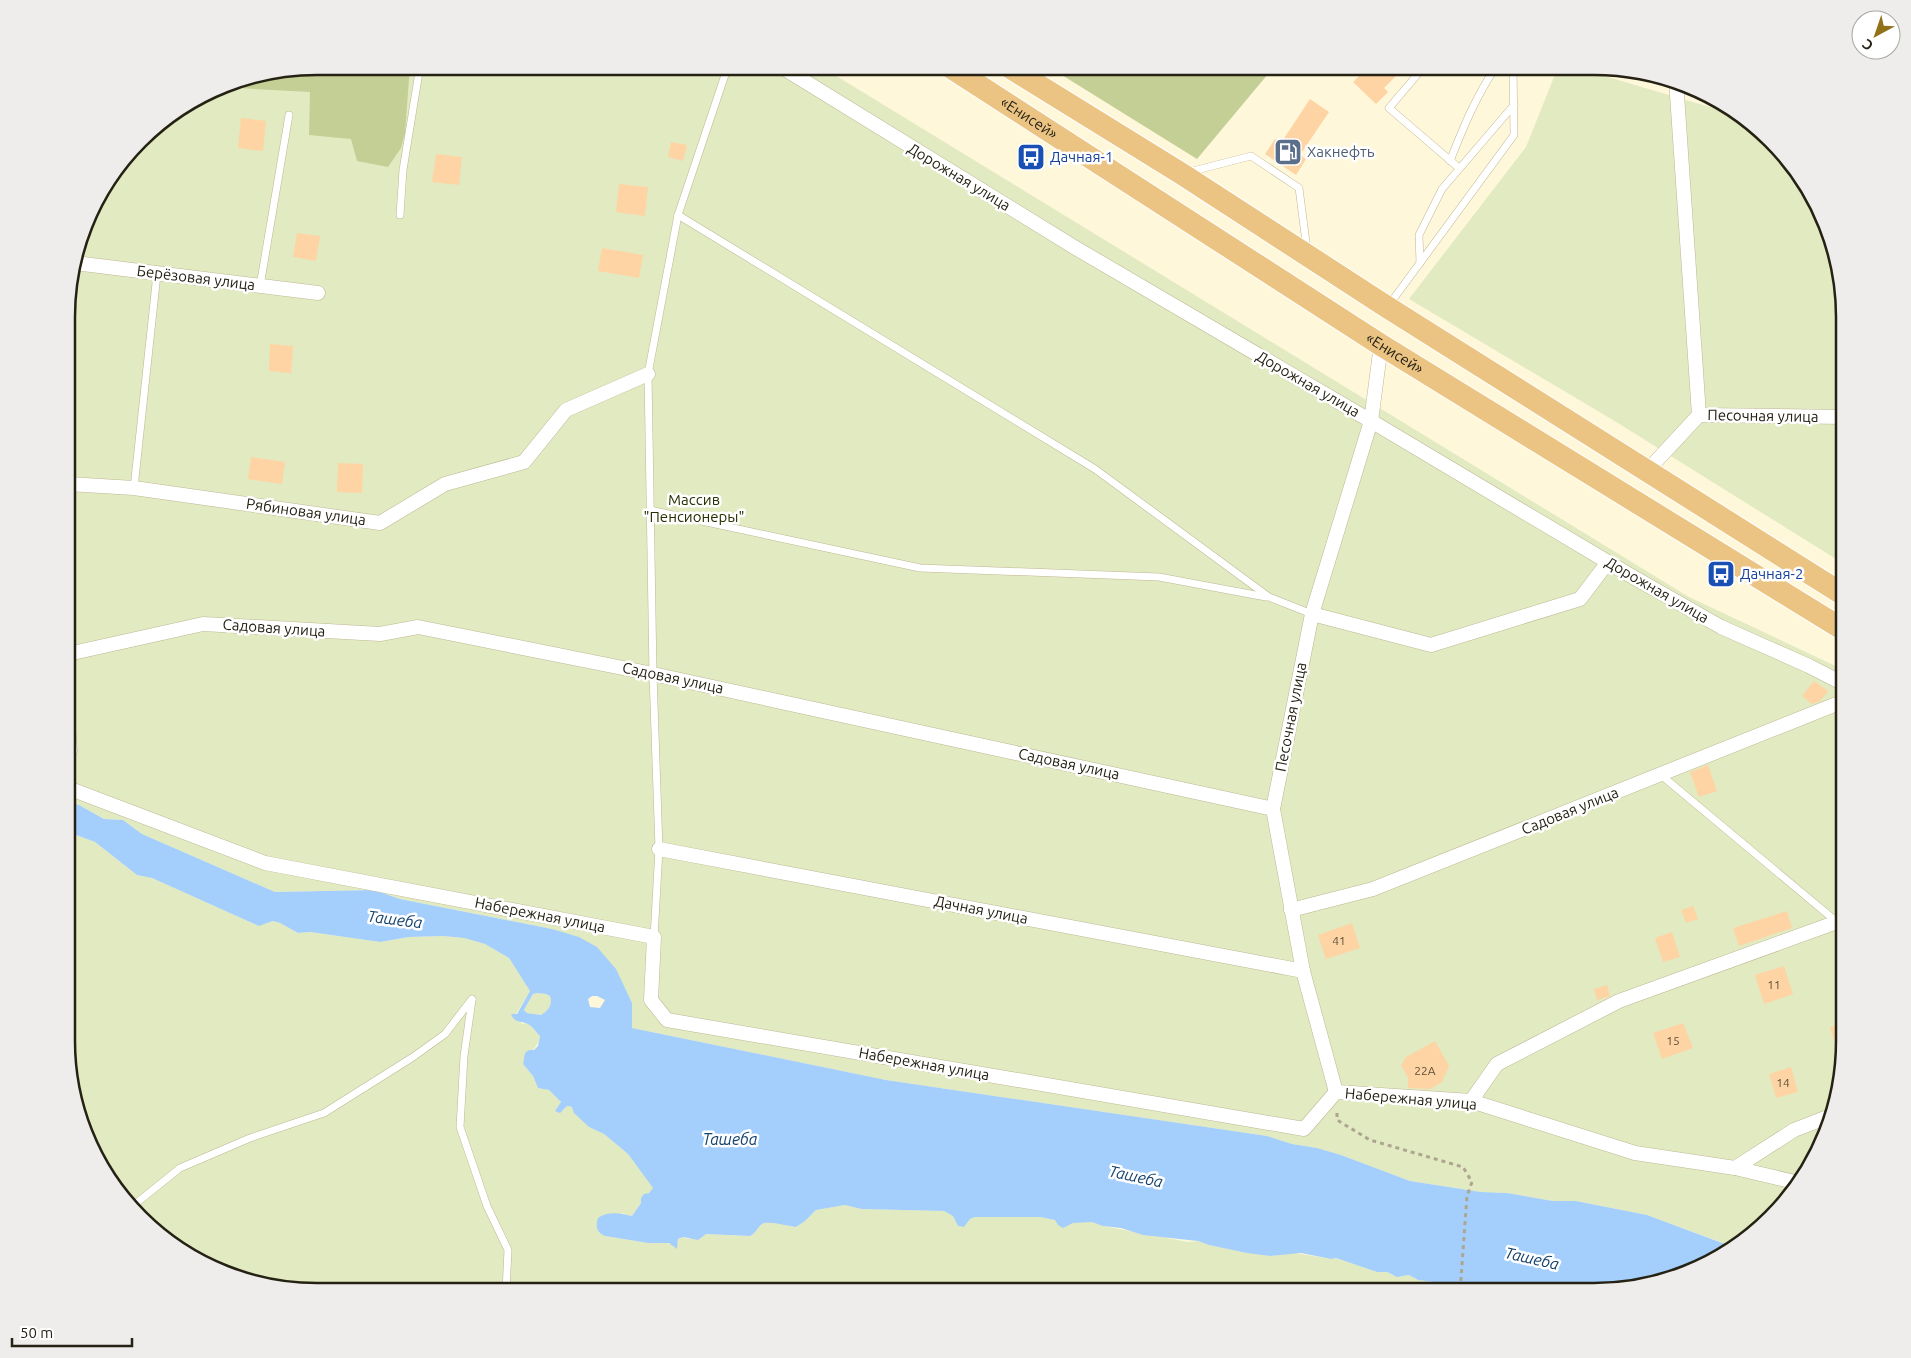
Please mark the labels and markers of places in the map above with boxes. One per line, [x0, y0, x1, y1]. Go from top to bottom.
fuel station icon: Хакнефть [1273, 137, 1303, 167]
bus stop icon: Дачная-1 [1016, 142, 1046, 172]
place label: Хакнефть [1307, 143, 1375, 160]
place label: Дачная-1 [1050, 148, 1113, 165]
bus stop icon: Дачная-2 [1706, 559, 1736, 589]
place label: Дачная-2 [1740, 565, 1803, 582]

